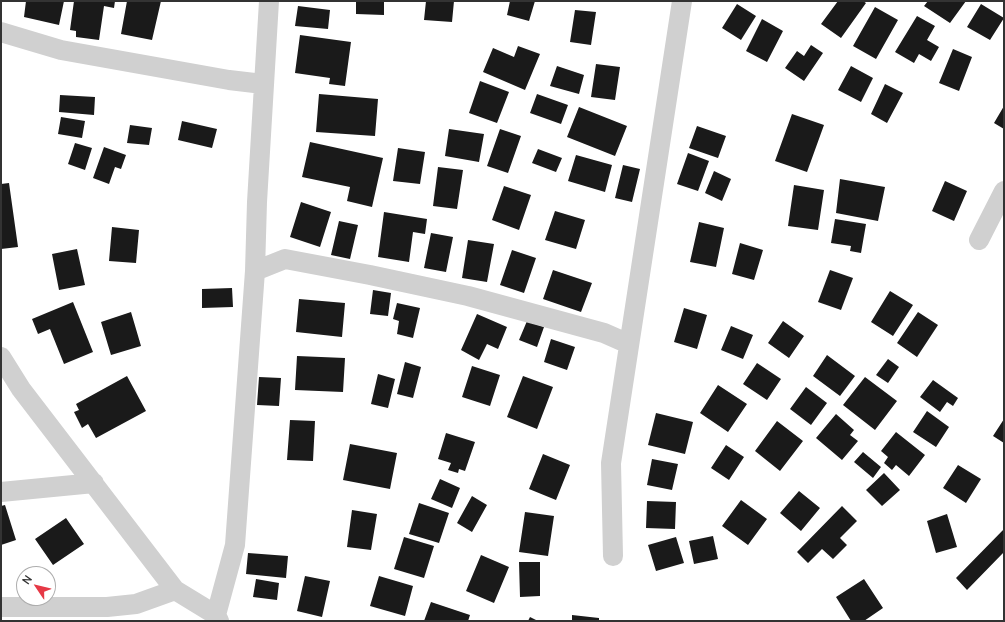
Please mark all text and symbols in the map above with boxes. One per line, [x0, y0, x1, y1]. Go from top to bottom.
north arrow [16, 566, 56, 606]
text: N [18, 572, 35, 587]

